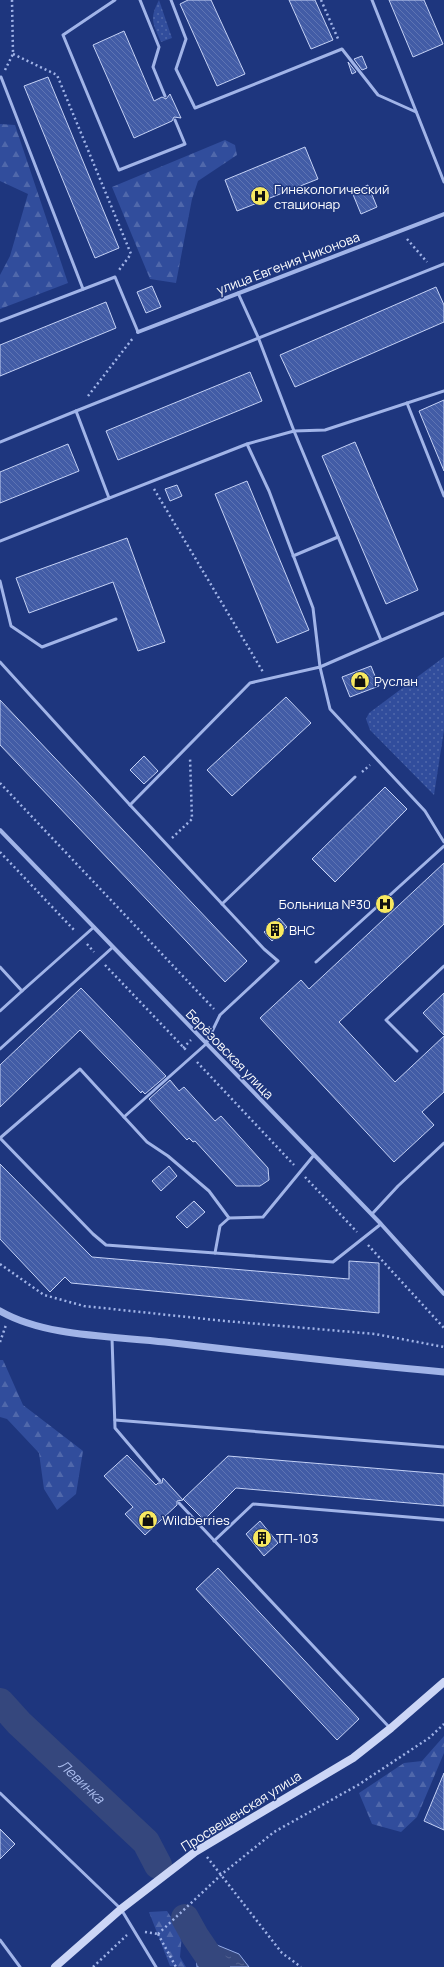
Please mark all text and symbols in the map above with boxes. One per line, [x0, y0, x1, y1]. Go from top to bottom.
place label: Гинекологический стационар [274, 180, 389, 213]
hospital icon: Гинекологический стационар [249, 185, 271, 207]
street label: улица Евгения Никонова [214, 227, 362, 299]
shop icon: Руслан [349, 670, 371, 692]
place label: Руслан [374, 672, 418, 690]
hospital icon: Больница №30 [374, 893, 396, 915]
place label: Больница №30 [279, 895, 371, 913]
building icon: ВНС [264, 919, 286, 941]
place label: ВНС [289, 921, 315, 939]
street label: Берёзовская улица [182, 1005, 278, 1103]
shop icon: Wildberries [137, 1509, 159, 1531]
place label: Wildberries [162, 1511, 230, 1529]
building icon: ТП-103 [251, 1527, 273, 1549]
place label: ТП-103 [276, 1529, 318, 1547]
water label: Левинка [55, 1755, 110, 1808]
street label: Просвещенская улица [177, 1767, 305, 1855]

